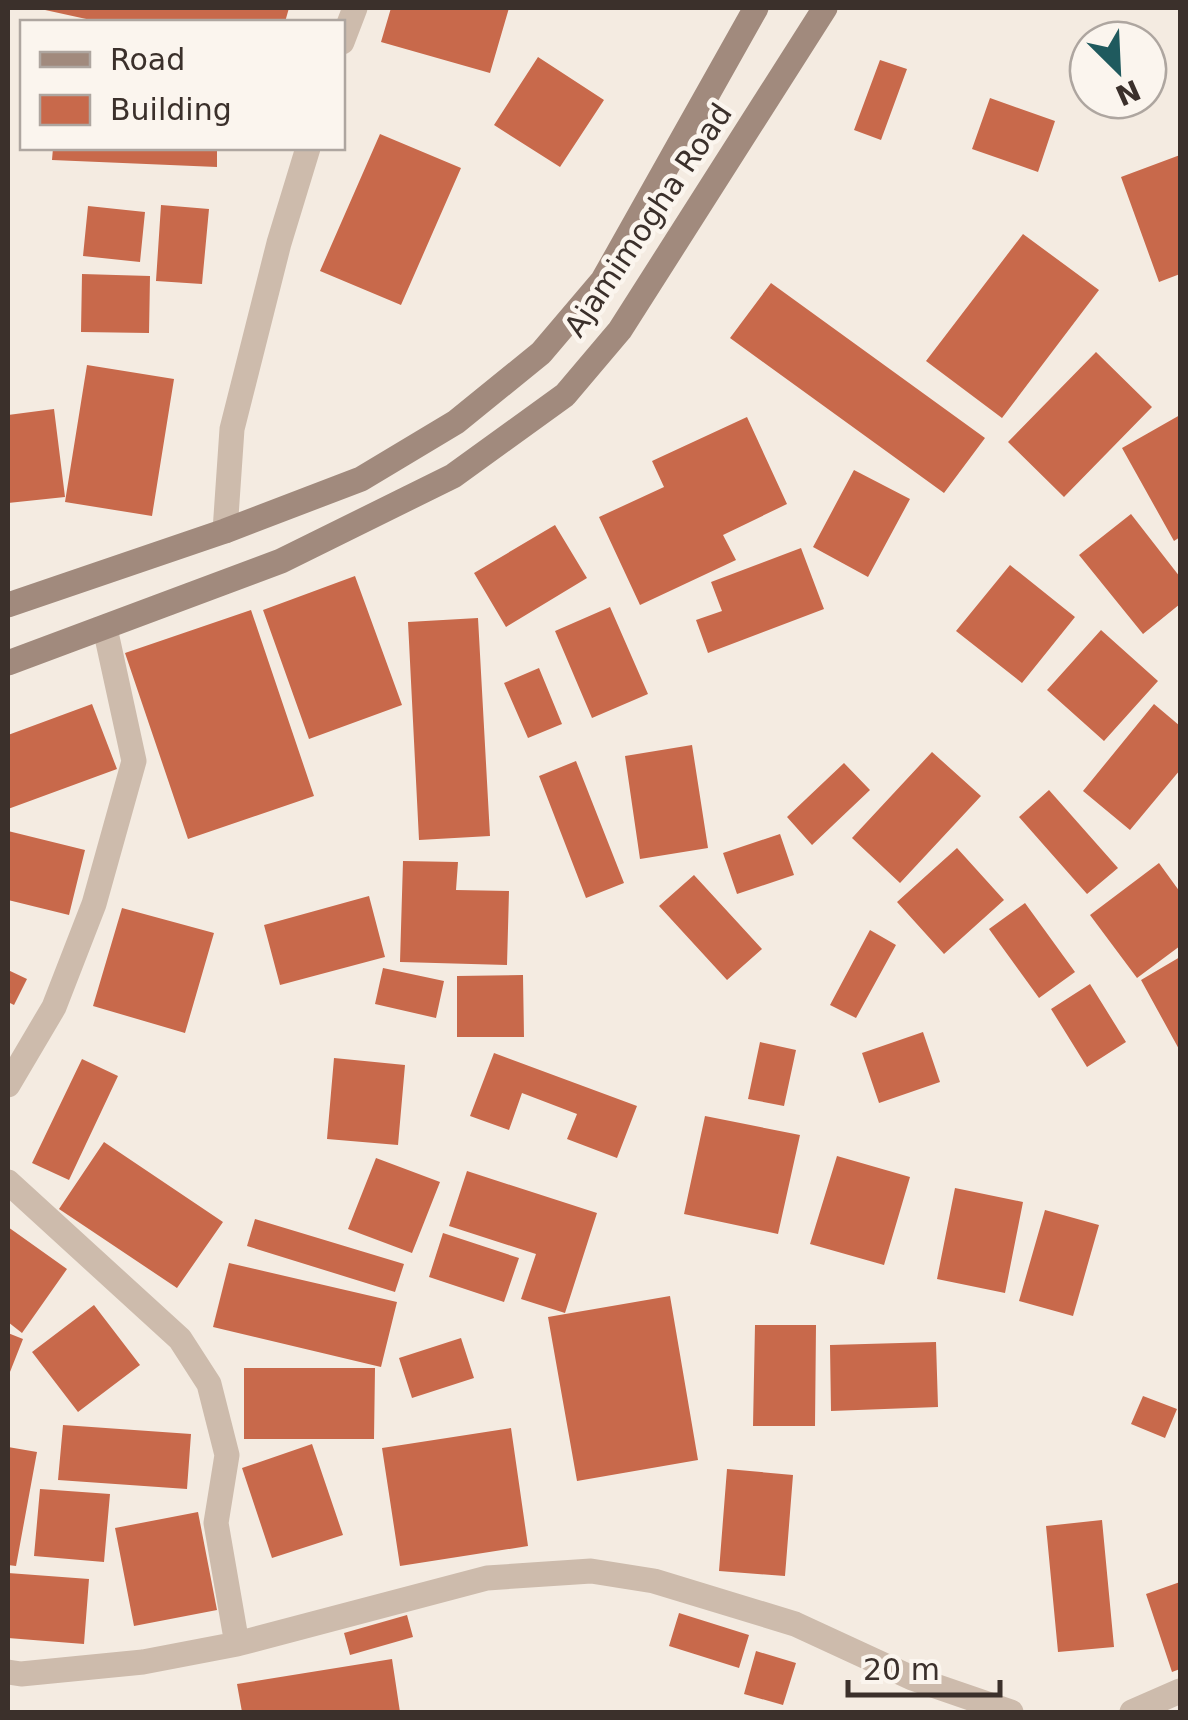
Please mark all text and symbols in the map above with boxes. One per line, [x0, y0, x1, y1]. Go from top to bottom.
legend [20, 20, 345, 150]
north arrow [1068, 20, 1168, 120]
text: Road [110, 42, 185, 77]
text: N [1111, 73, 1145, 112]
text: Building [110, 92, 232, 127]
street label: Ajamimogha Road [557, 97, 739, 343]
scale bar [848, 1635, 1000, 1697]
text: 20 m [863, 1652, 940, 1687]

